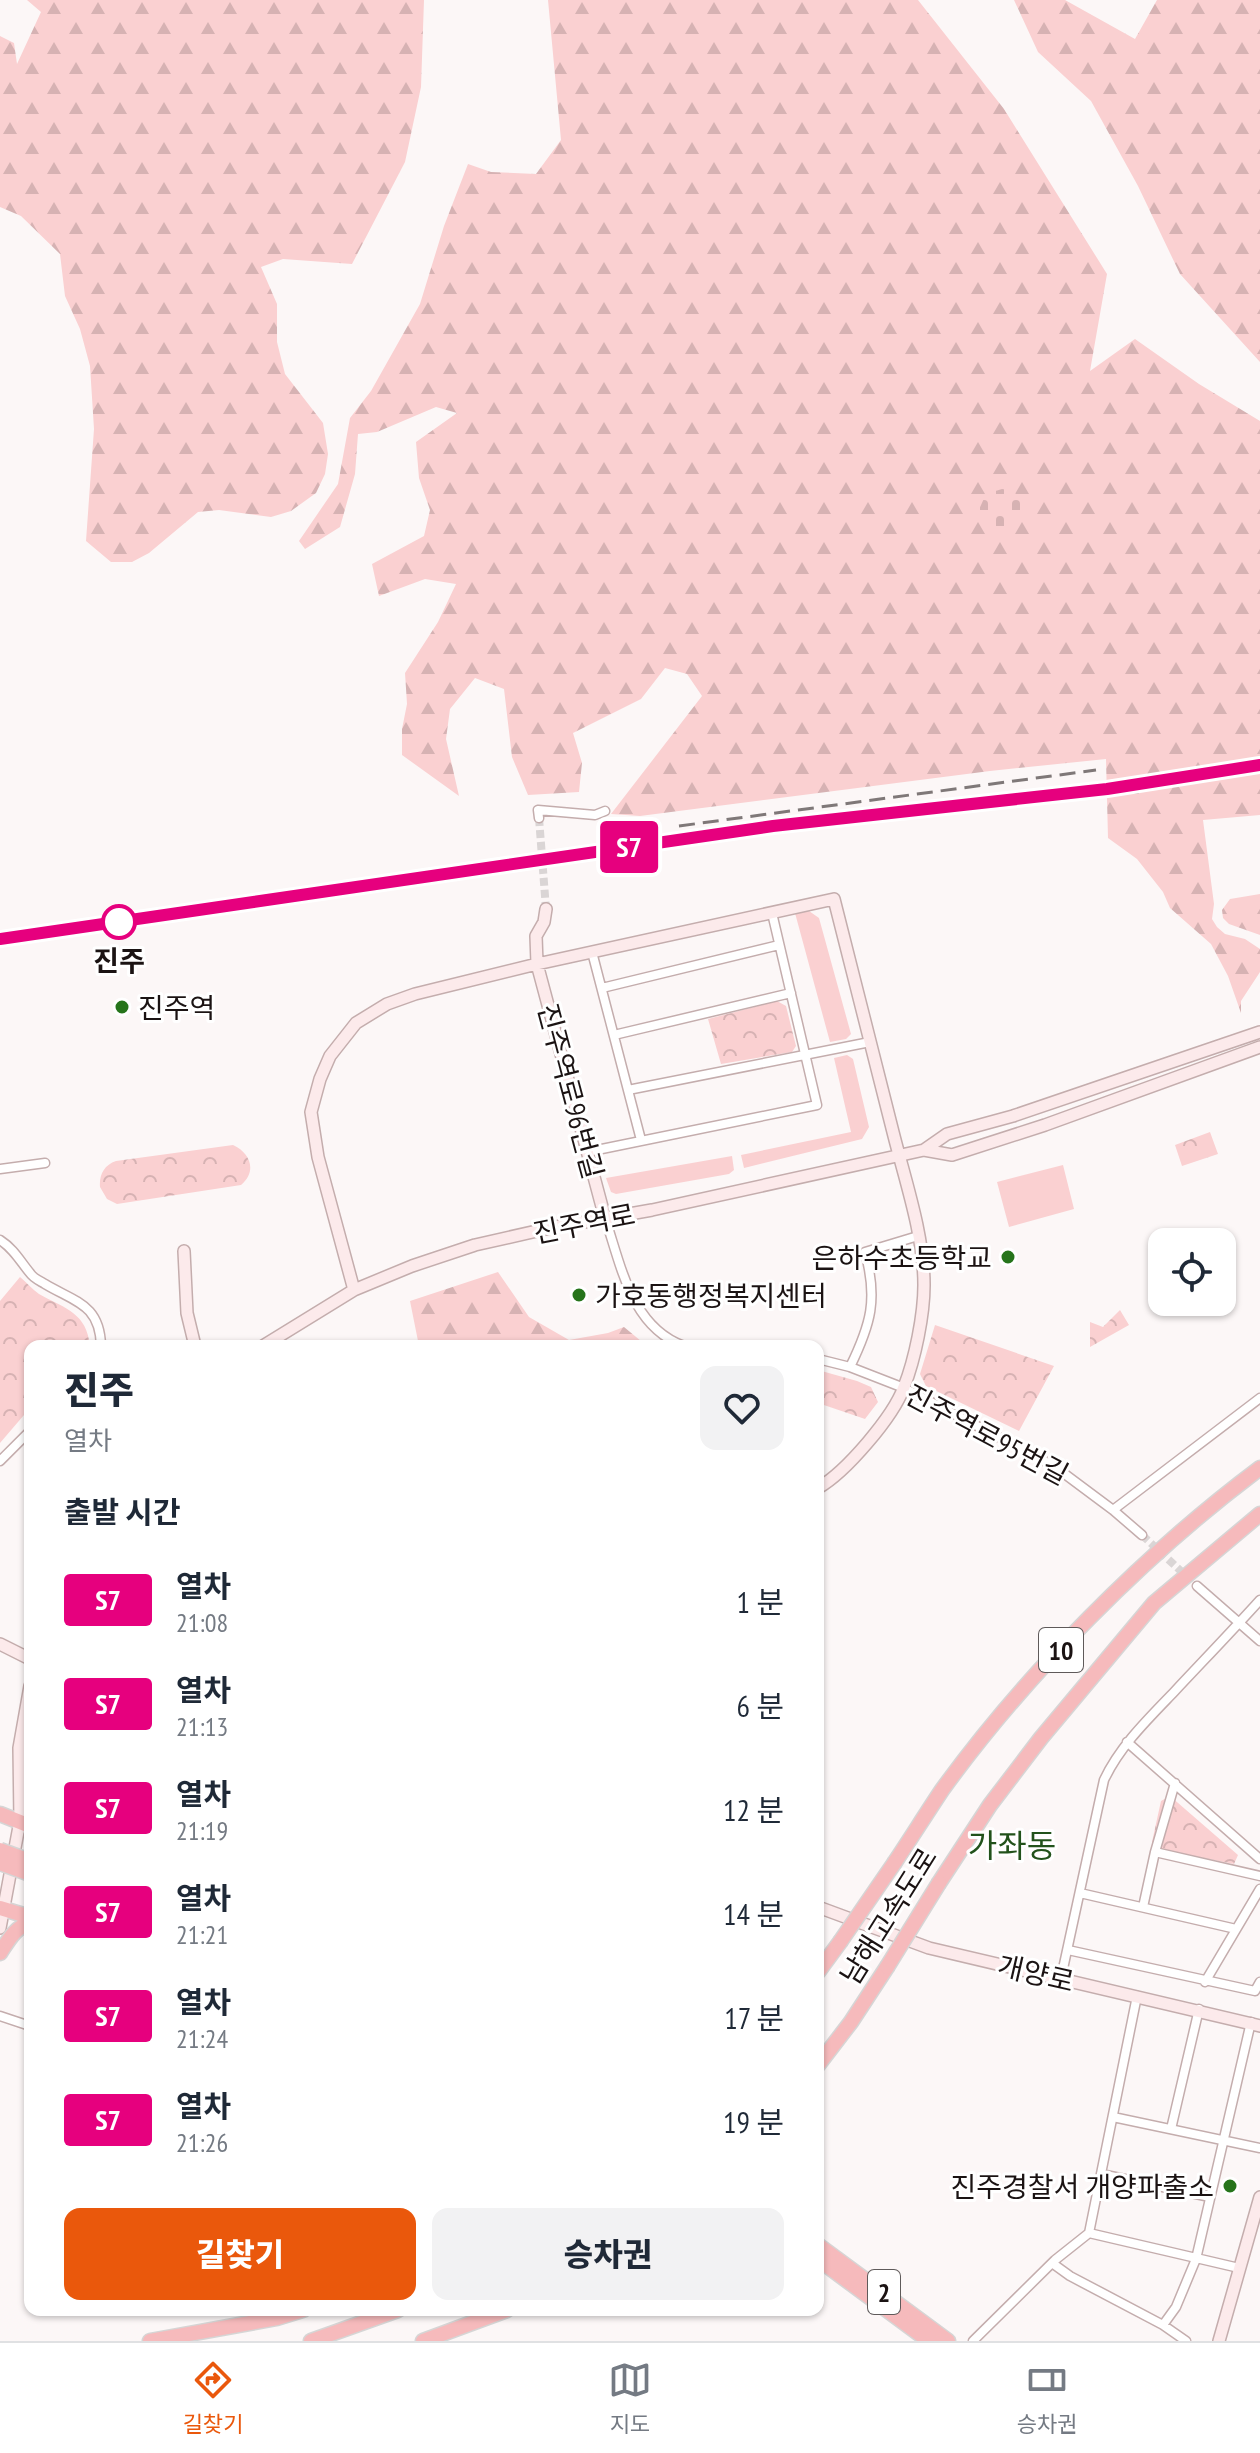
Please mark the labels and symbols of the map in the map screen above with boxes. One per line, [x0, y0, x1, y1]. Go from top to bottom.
line badge: S7 [593, 821, 665, 873]
marker: 진주 [102, 905, 136, 939]
place label: 진주 [93, 942, 145, 979]
place label: 진주역 [138, 989, 215, 1026]
marker: 진주역 [113, 998, 131, 1016]
street label: 진주역로96번길 [530, 999, 612, 1183]
street label: 진주역로 [530, 1195, 638, 1251]
place label: 은하수초등학교 [812, 1239, 992, 1276]
marker: 은하수초등학교 [999, 1248, 1017, 1266]
place label: 가호동행정복지센터 [595, 1277, 827, 1314]
marker: 가호동행정복지센터 [570, 1286, 588, 1304]
street label: 진주역로95번길 [899, 1375, 1075, 1493]
road number: 10 [1039, 1628, 1083, 1672]
district label: 가좌동 [968, 1824, 1056, 1866]
street label: 남해고속도로 [831, 1841, 945, 1991]
street label: 개양로 [994, 1946, 1078, 2000]
place label: 진주경찰서 개양파출소 [950, 2168, 1214, 2205]
marker: 진주경찰서 개양파출소 [1221, 2177, 1239, 2195]
road number: 2 [868, 2270, 900, 2314]

